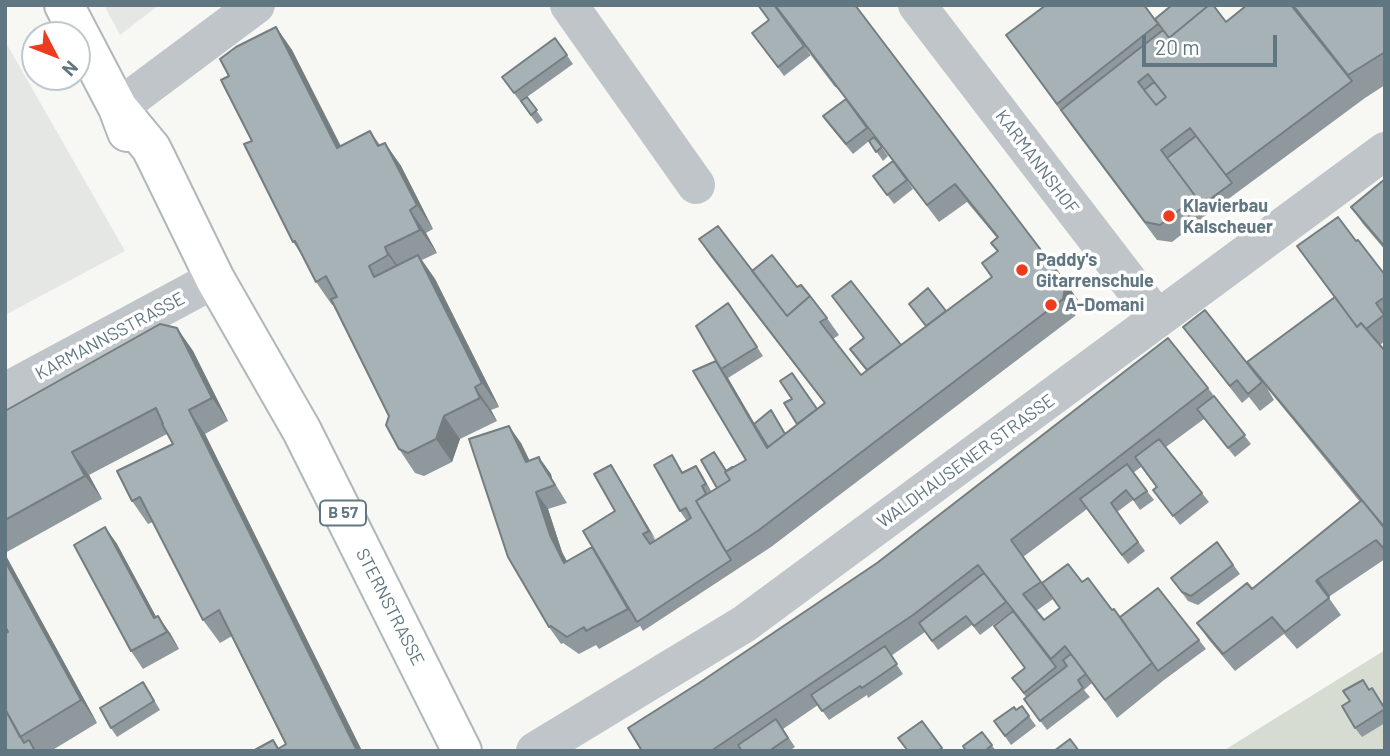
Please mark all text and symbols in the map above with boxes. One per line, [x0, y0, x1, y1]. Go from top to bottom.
north arrow [21, 21, 91, 91]
scale bar [1145, 21, 1280, 65]
text: 20 m [1155, 34, 1200, 59]
text: N [58, 57, 83, 81]
street label: KARMANNSHOF [991, 106, 1083, 218]
place label: Klavierbau Kalscheuer [1183, 195, 1273, 238]
marker: Klavierbau Kalscheuer [1161, 208, 1177, 224]
place label: Paddy's Gitarrenschule [1036, 249, 1154, 292]
marker: Paddy's Gitarrenschule [1014, 262, 1030, 278]
street label: KARMANNSSTRASSE [32, 287, 188, 385]
place label: A-Domani [1065, 294, 1144, 316]
marker: A-Domani [1043, 297, 1059, 313]
street label: WALDHAUSENER STRASSE [873, 389, 1059, 533]
road number: B 57 [320, 500, 366, 526]
street label: STERNSTRASSE [351, 545, 429, 669]

